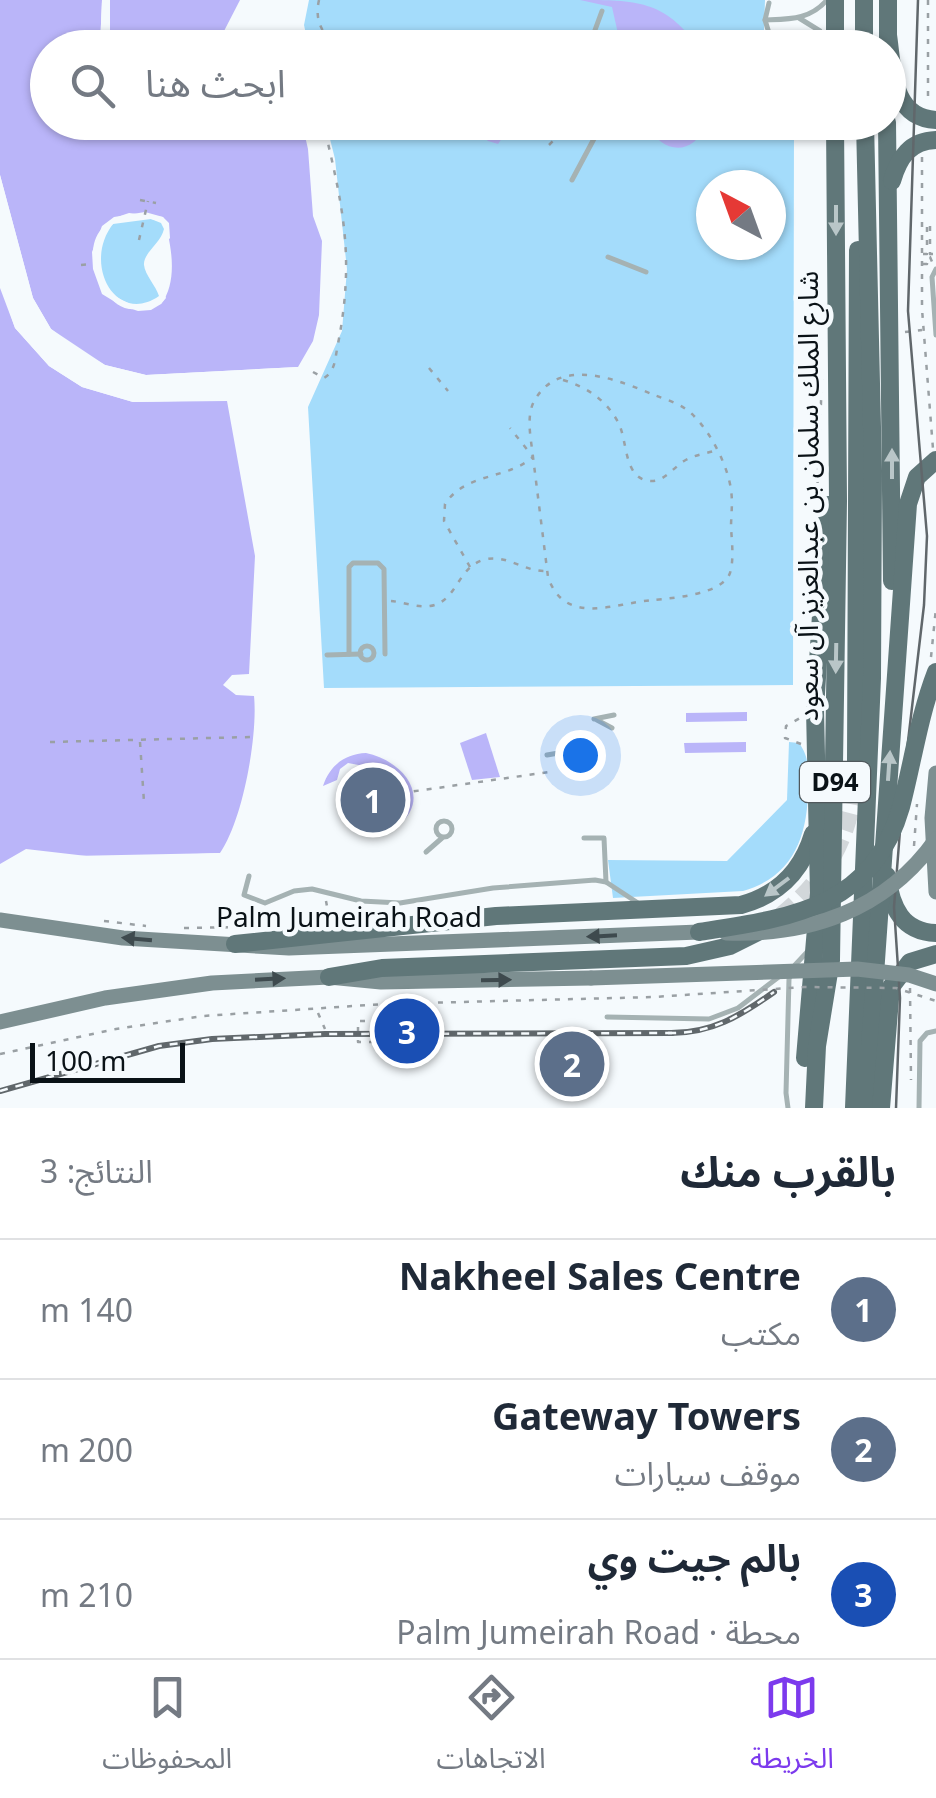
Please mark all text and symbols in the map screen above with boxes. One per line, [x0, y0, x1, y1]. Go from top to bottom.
search box [30, 30, 906, 140]
text: ابحث هنا [145, 56, 286, 108]
icon: search [65, 58, 120, 113]
north arrow [696, 170, 786, 260]
one-way arrow [828, 204, 844, 236]
street label: شارع الملك سلمان بن عبدالعزيز آل سعود [788, 271, 829, 721]
one-way arrow [883, 447, 899, 479]
one-way arrow [828, 642, 844, 674]
your location [555, 730, 606, 781]
one-way arrow [881, 750, 897, 782]
pin: 1 [340, 762, 406, 838]
road number: D94 [800, 762, 870, 802]
one-way arrow [764, 876, 790, 896]
street label: Palm Jumeirah Road [216, 897, 482, 935]
one-way arrow [585, 928, 617, 944]
one-way arrow [121, 930, 153, 946]
one-way arrow [255, 971, 287, 987]
one-way arrow [480, 971, 512, 987]
pin: 3 [374, 994, 440, 1068]
pin: 2 [540, 1026, 604, 1102]
scale bar [30, 1038, 185, 1082]
text: 100 m [45, 1041, 127, 1079]
text: بالقرب منك [680, 1142, 896, 1199]
text: النتائج: 3 [40, 1149, 153, 1192]
text: Nakheel Sales Centre [399, 1249, 801, 1301]
text: 140 m [40, 1288, 133, 1331]
text: 1 [854, 1288, 873, 1331]
text: مكتب [721, 1311, 801, 1354]
text: Gateway Towers [492, 1389, 801, 1441]
text: 200 m [40, 1428, 133, 1471]
text: 2 [854, 1428, 873, 1471]
text: موقف سيارات [615, 1451, 801, 1494]
text: بالم جيت وي [588, 1531, 801, 1583]
text: 210 m [40, 1573, 133, 1616]
text: 3 [854, 1573, 873, 1616]
text: محطة · Palm Jumeirah Road [396, 1610, 801, 1653]
tab: المحفوظات [102, 1670, 232, 1789]
tab: الاتجاهات [436, 1670, 546, 1789]
tab: الخريطة [750, 1670, 834, 1789]

